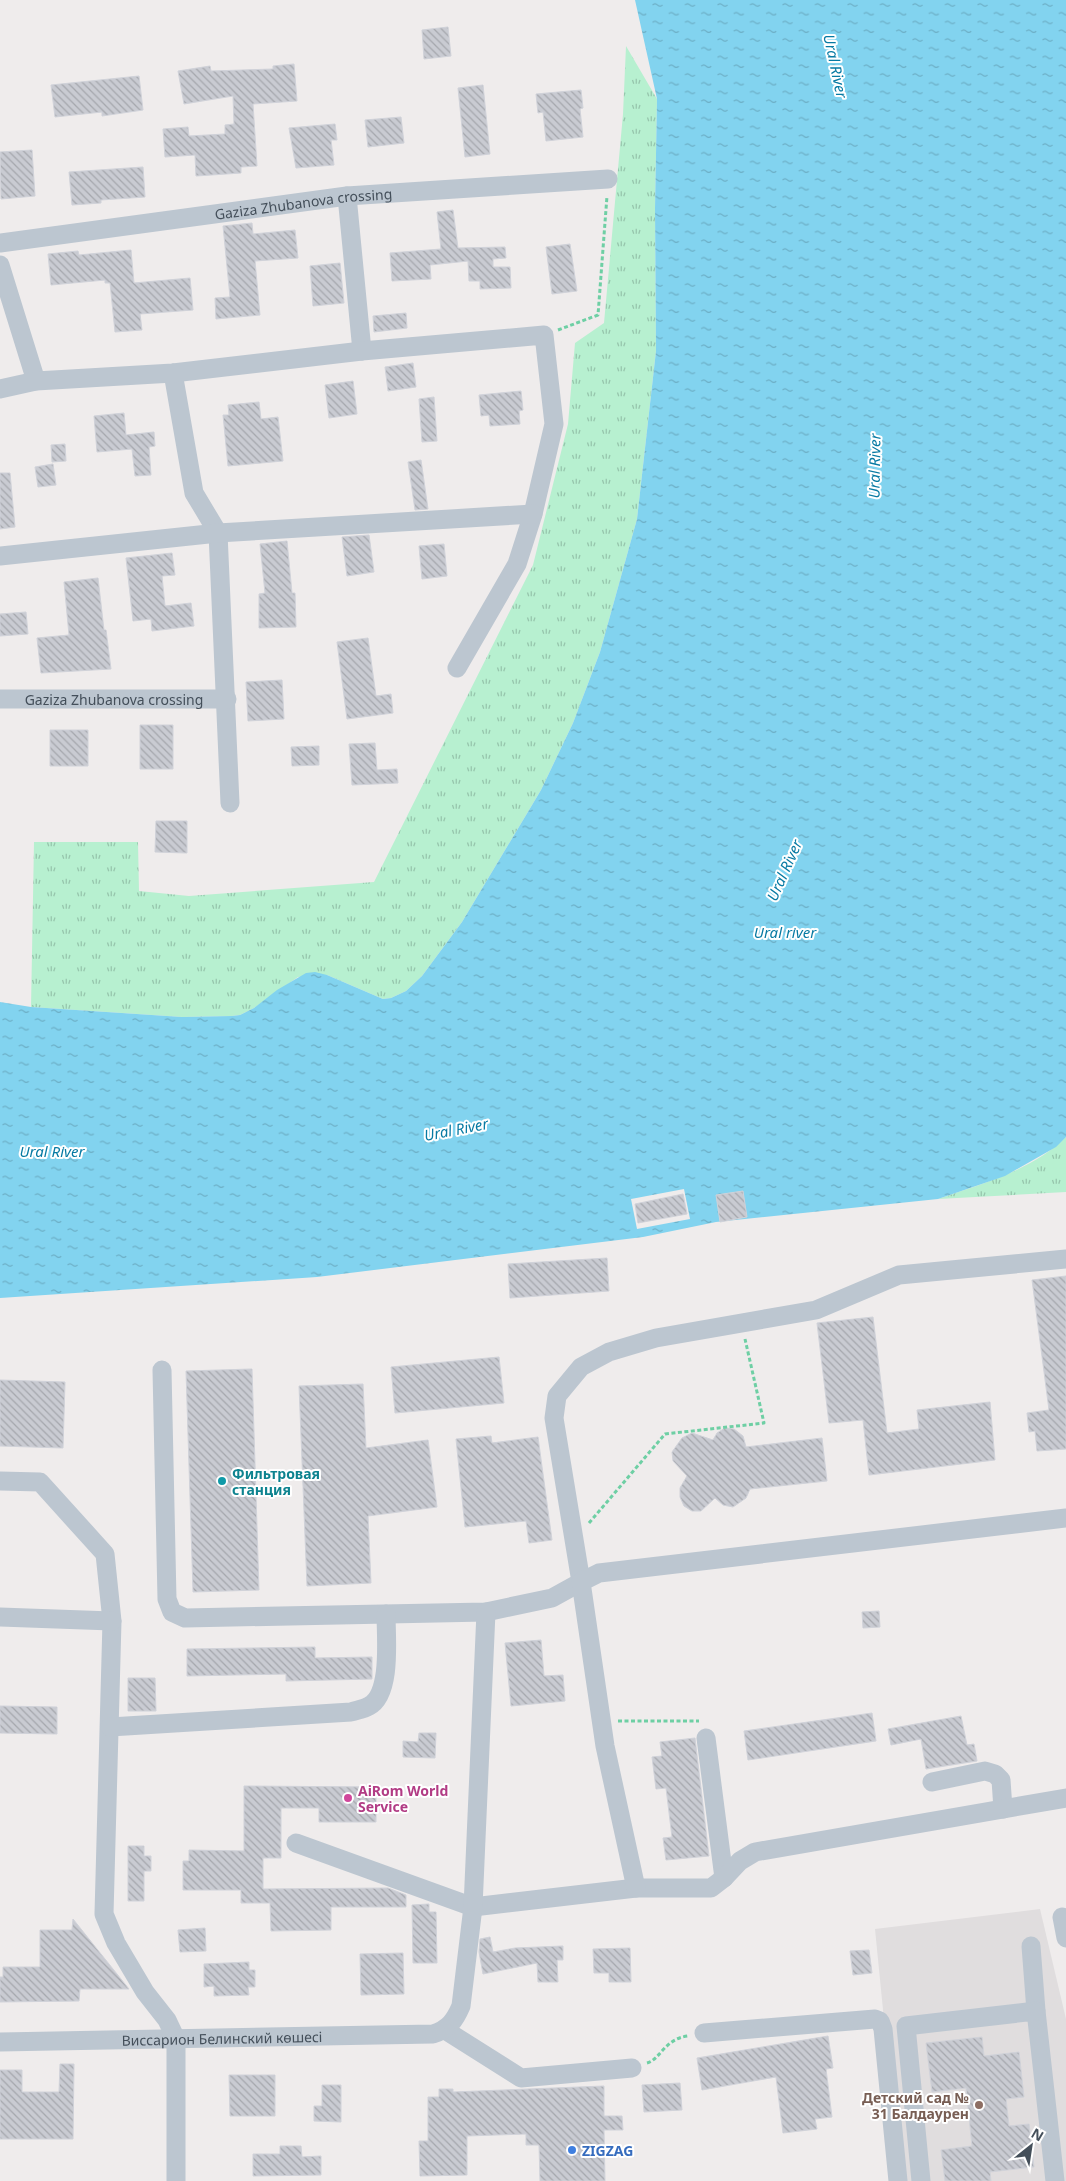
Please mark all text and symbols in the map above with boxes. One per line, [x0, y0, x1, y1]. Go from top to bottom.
water label: Ural River [819, 32, 853, 101]
street label: Gaziza Zhubanova crossing [213, 184, 393, 223]
water label: Ural River [863, 432, 885, 499]
street label: Gaziza Zhubanova crossing [25, 690, 203, 709]
water label: Ural River [762, 835, 807, 904]
water label: Ural river [754, 922, 817, 942]
water label: Ural River [422, 1113, 491, 1145]
water label: Ural River [19, 1141, 86, 1161]
place label: Фильтровая станция [232, 1464, 320, 1499]
marker: Фильтровая станция [216, 1475, 228, 1487]
place label: AiRom World Service [358, 1781, 448, 1816]
marker: AiRom World Service [342, 1792, 354, 1804]
street label: Виссарион Белинский көшесі [121, 2027, 322, 2049]
place label: Детский сад № 31 Балдаурен [862, 2088, 969, 2123]
marker: Детский сад № 31 Балдаурен [973, 2099, 985, 2111]
north arrow [1006, 2121, 1056, 2171]
text: N [1028, 2123, 1047, 2145]
place label: ZIGZAG [582, 2141, 633, 2160]
marker: ZIGZAG [566, 2144, 578, 2156]

